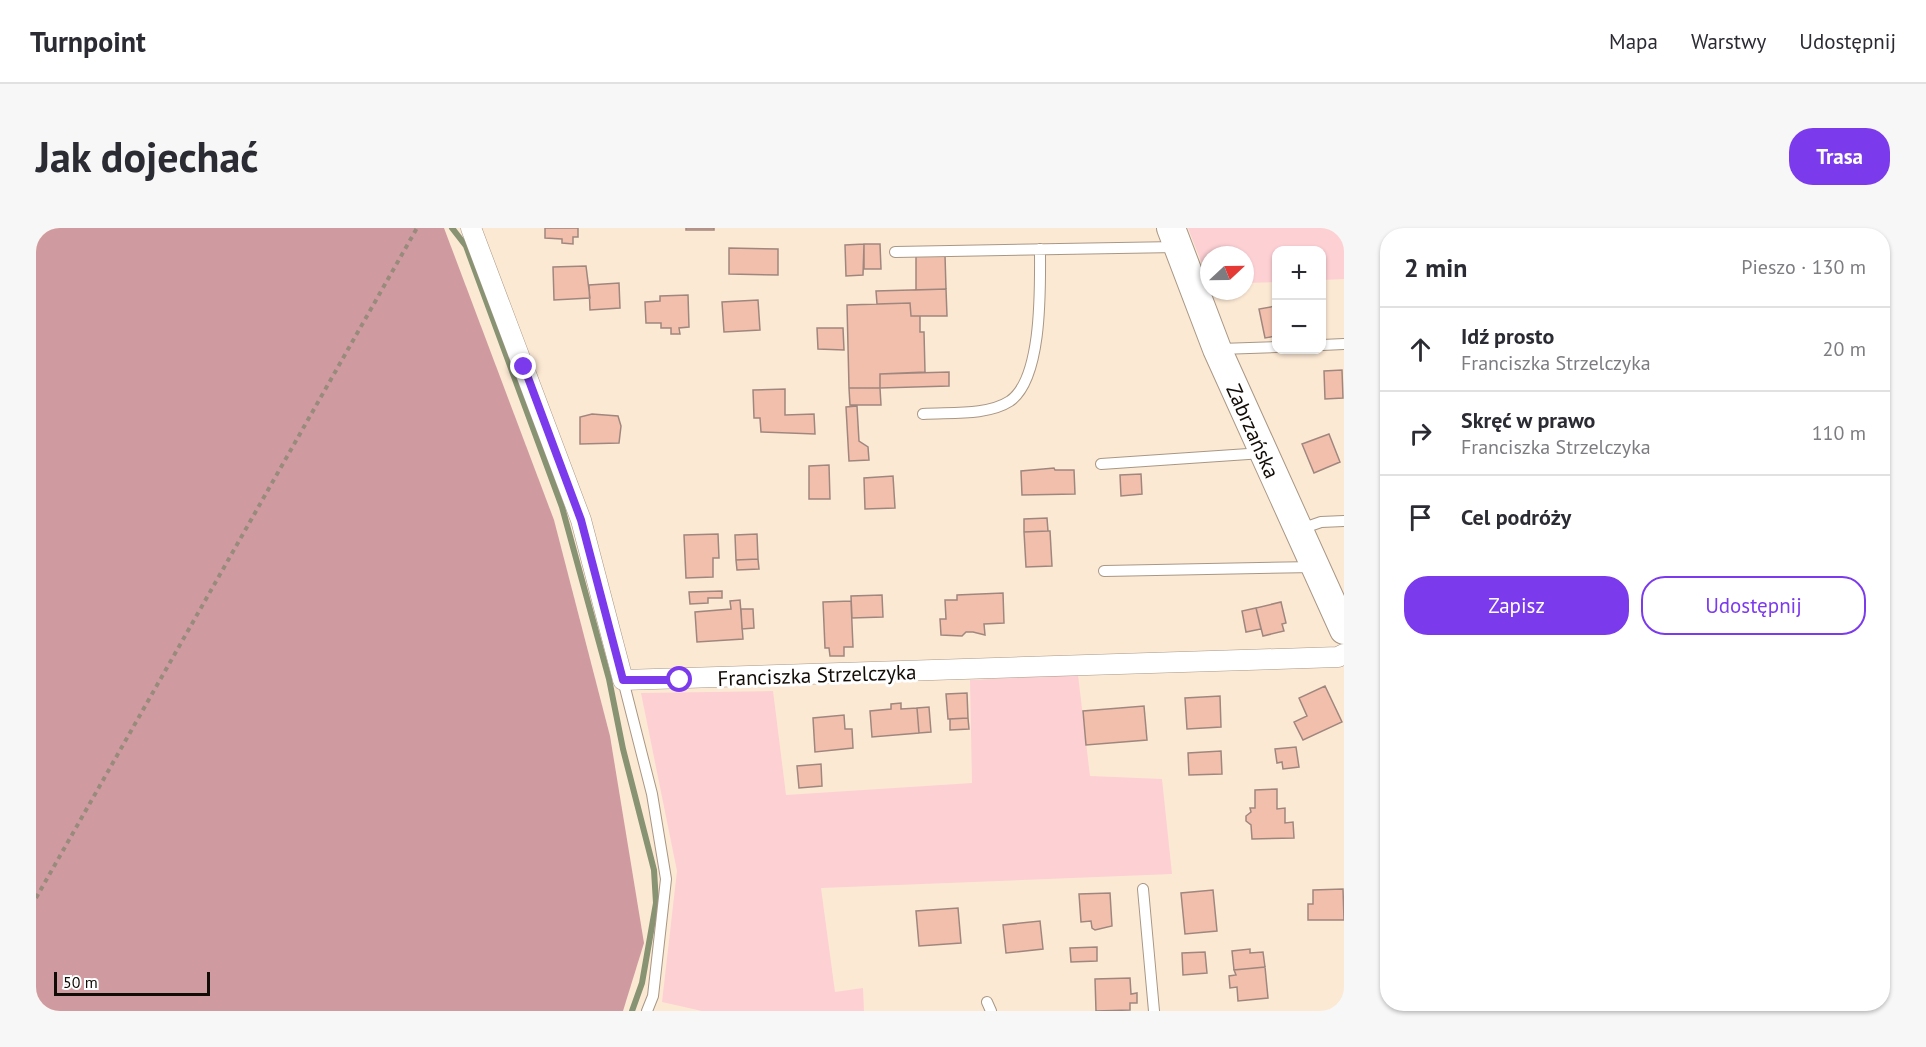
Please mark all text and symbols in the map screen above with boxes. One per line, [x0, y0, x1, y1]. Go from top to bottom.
text: Turnpoint [30, 23, 146, 60]
text: Mapa [1609, 28, 1658, 55]
text: Warstwy [1691, 28, 1766, 55]
text: Udostępnij [1799, 28, 1896, 55]
button: Trasa [1789, 128, 1890, 185]
text: Jak dojechać [36, 129, 259, 184]
north arrow [1200, 246, 1254, 300]
map controls [1272, 246, 1326, 354]
button: + [1272, 246, 1326, 300]
text: 2 min [1404, 251, 1467, 284]
text: Pieszo · 130 m [1741, 254, 1866, 280]
button: − [1272, 300, 1326, 354]
text: Idź prosto [1461, 322, 1554, 350]
icon: ahead [1404, 333, 1437, 366]
text: 20 m [1823, 336, 1866, 362]
text: Franciszka Strzelczyka [1461, 350, 1651, 376]
route end [510, 353, 536, 379]
street label: Zabrzańska [1220, 380, 1286, 482]
text: Skręć w prawo [1461, 406, 1595, 434]
icon: right [1404, 417, 1437, 450]
text: 110 m [1812, 420, 1866, 446]
text: Franciszka Strzelczyka [1461, 434, 1651, 460]
icon: arrive [1404, 501, 1437, 534]
text: Cel podróży [1461, 503, 1571, 531]
button: Zapisz [1404, 576, 1629, 635]
button: Udostępnij [1641, 576, 1866, 635]
street label: Franciszka Strzelczyka [717, 658, 917, 692]
route start [666, 666, 692, 692]
scale bar [54, 969, 210, 996]
text: 50 m [63, 972, 98, 992]

